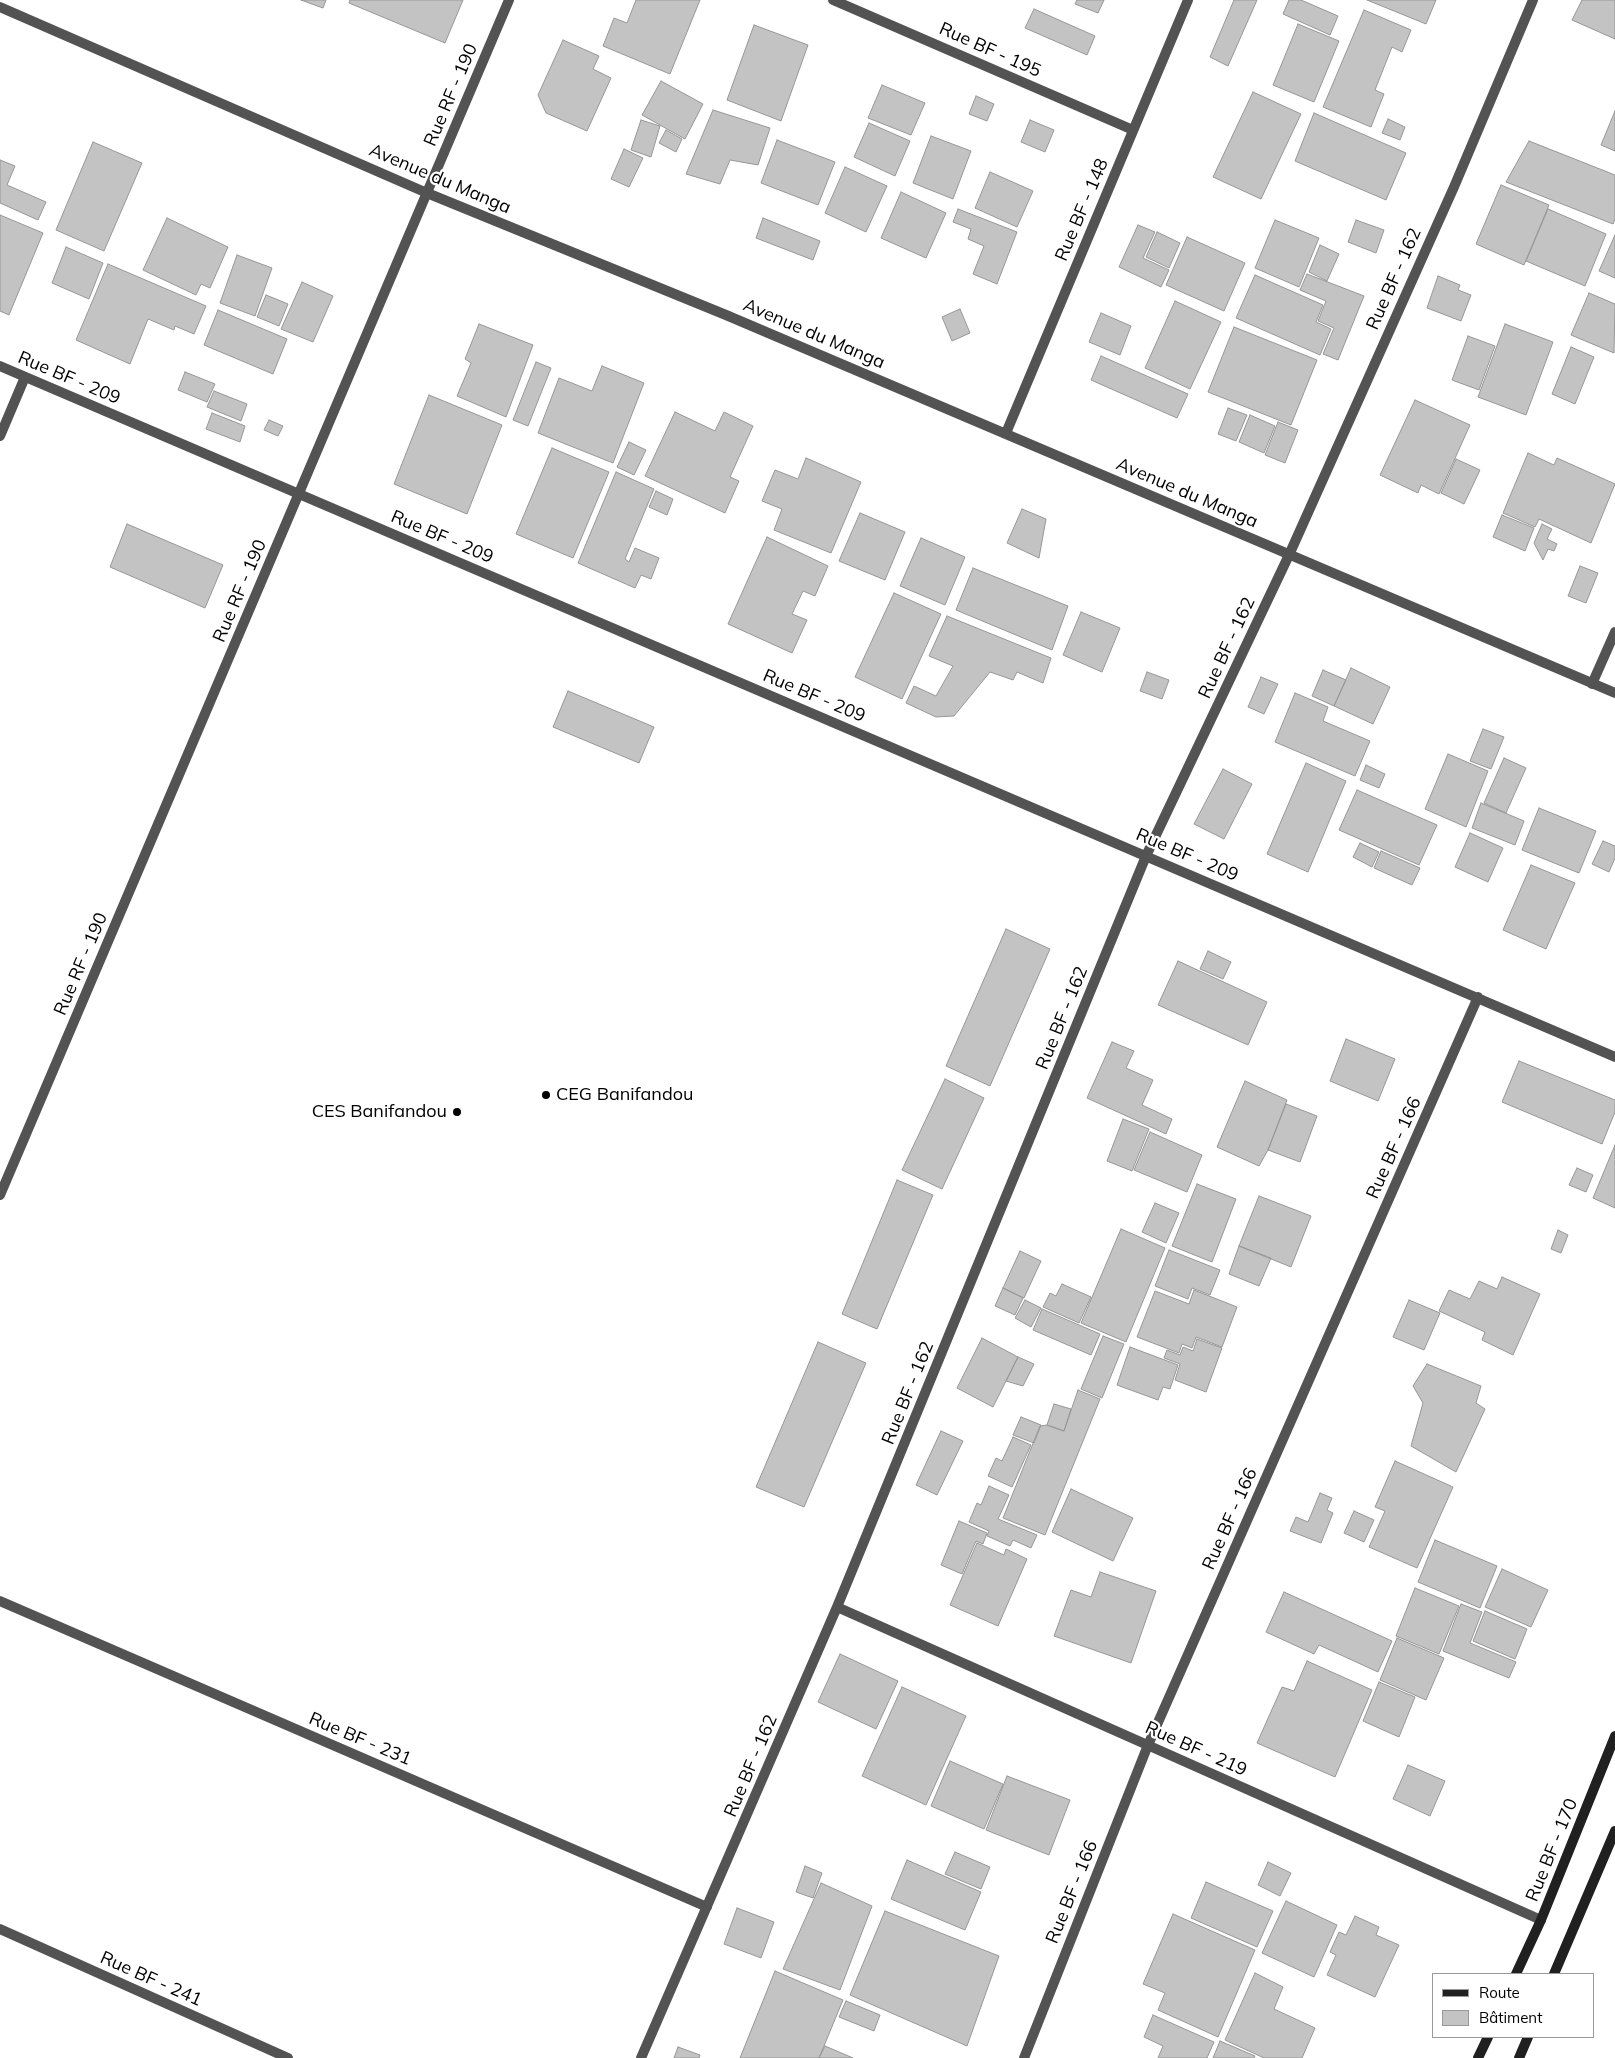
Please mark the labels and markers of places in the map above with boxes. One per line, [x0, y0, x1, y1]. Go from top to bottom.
place label: CEG Banifandou [556, 1084, 693, 1106]
marker: CEG Banifandou [540, 1089, 552, 1101]
place label: CES Banifandou [312, 1101, 447, 1123]
marker: CES Banifandou [451, 1106, 463, 1118]

